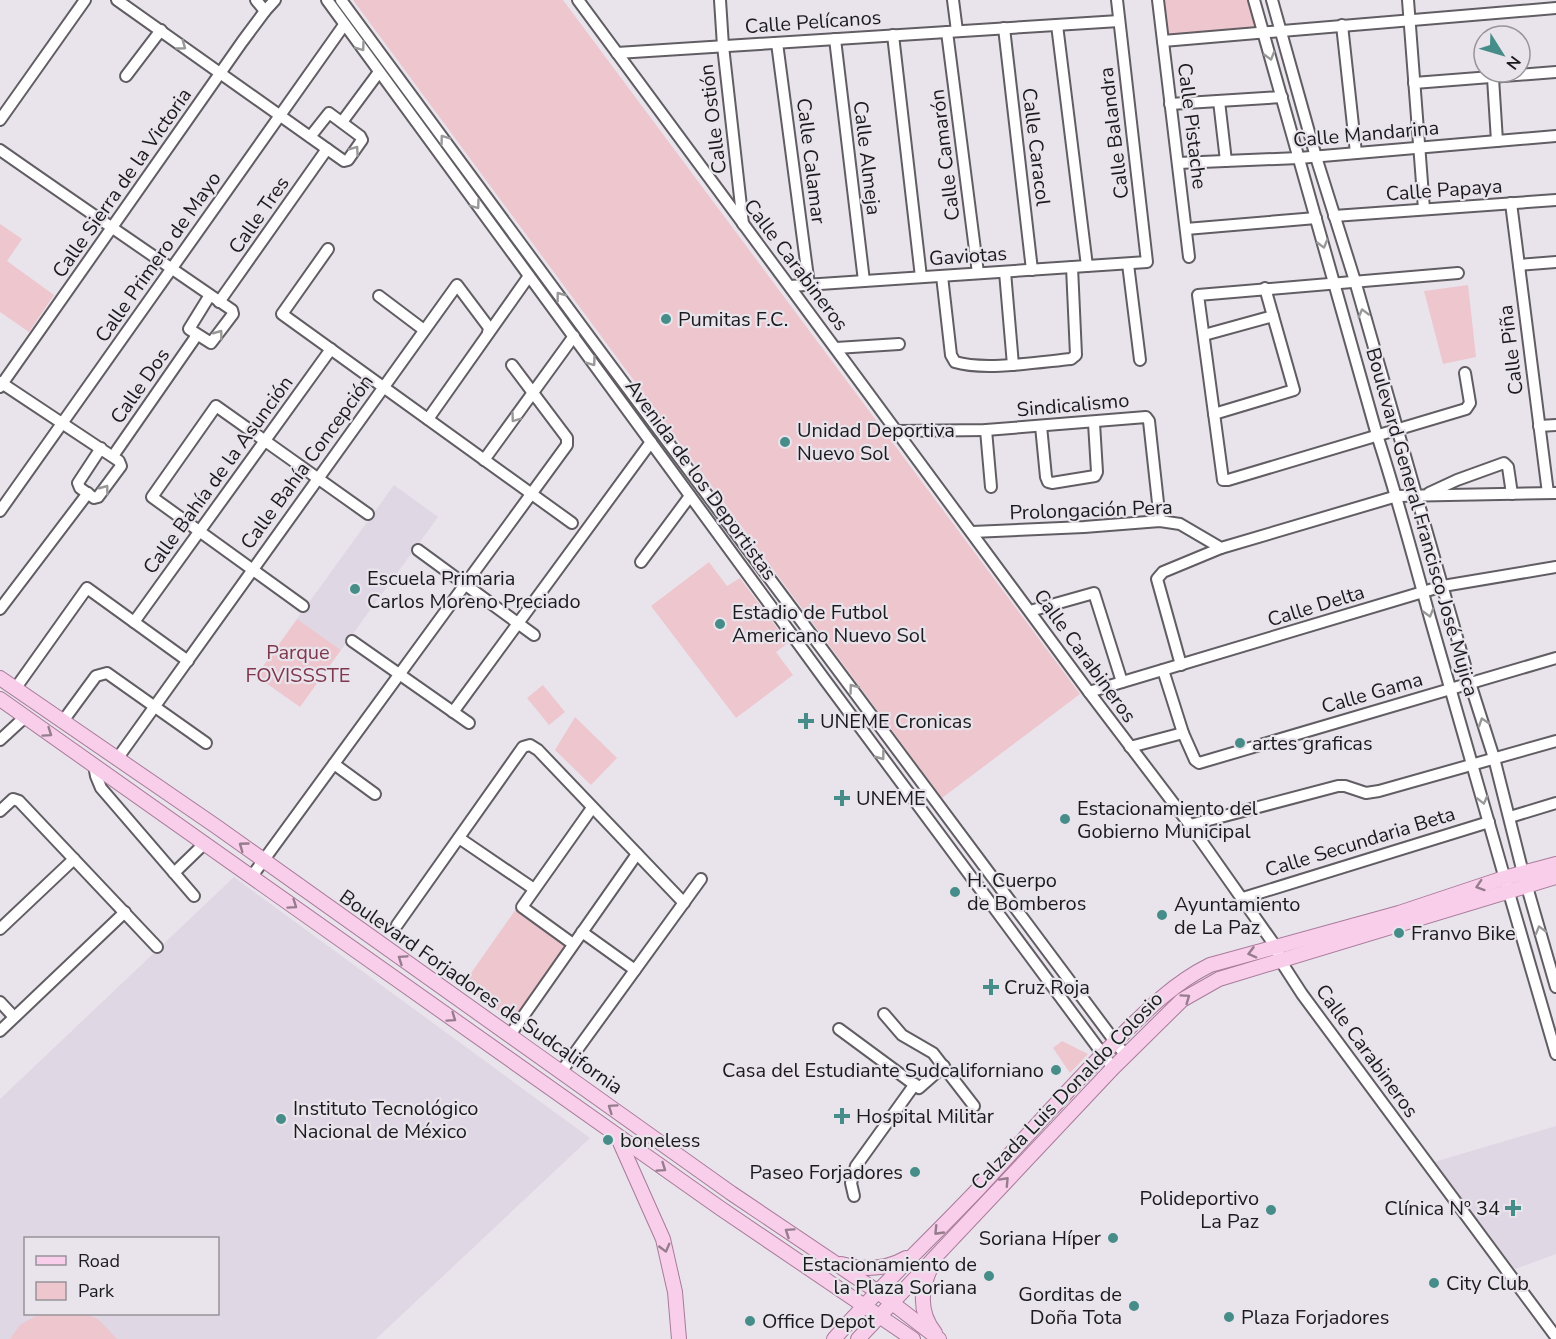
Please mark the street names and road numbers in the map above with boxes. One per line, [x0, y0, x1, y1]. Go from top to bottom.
street label: Calle Pelícanos [744, 4, 882, 40]
street label: Calle Pistache [1171, 61, 1213, 191]
street label: Calle Ostión [693, 63, 733, 175]
street label: Calle Balandra [1093, 66, 1135, 200]
street label: Calle Sierra de la Victoria [46, 83, 198, 283]
street label: Calle Caracol [1015, 86, 1057, 208]
street label: Calle Camarón [924, 88, 966, 222]
street label: Calle Calamar [790, 97, 832, 225]
street label: Calle Almeja [847, 99, 887, 217]
street label: Calle Mandarina [1292, 114, 1440, 154]
street label: Calle Primero de Mayo [89, 166, 227, 348]
street label: Calle Tres [222, 171, 296, 259]
street label: Calle Papaya [1385, 172, 1503, 208]
street label: Calle Carabineros [737, 193, 855, 337]
street label: Gaviotas [928, 240, 1008, 272]
street label: Calle Piña [1492, 303, 1530, 397]
street label: Calle Dos [104, 343, 176, 429]
street label: Boulevard General Francisco José Mujica [1359, 344, 1485, 700]
street label: Calle Bahía Concepción [234, 369, 380, 555]
street label: Calle Bahía de la Asunción [137, 370, 299, 580]
street label: Avenida de los Deportistas [619, 374, 783, 586]
street label: Sindicalismo [1016, 387, 1130, 423]
street label: Prolongación Pera [1009, 494, 1173, 526]
street label: Calle Delta [1264, 578, 1368, 634]
street label: Calle Carabineros [1027, 584, 1143, 728]
street label: Calle Gama [1318, 666, 1426, 720]
street label: Calle Secundaria Beta [1262, 800, 1458, 884]
street label: Boulevard Forjadores de Sudcalifornia [334, 883, 628, 1101]
street label: Calle Carabineros [1309, 979, 1425, 1123]
street label: Calzada Luis Donaldo Colosio [965, 986, 1169, 1196]

